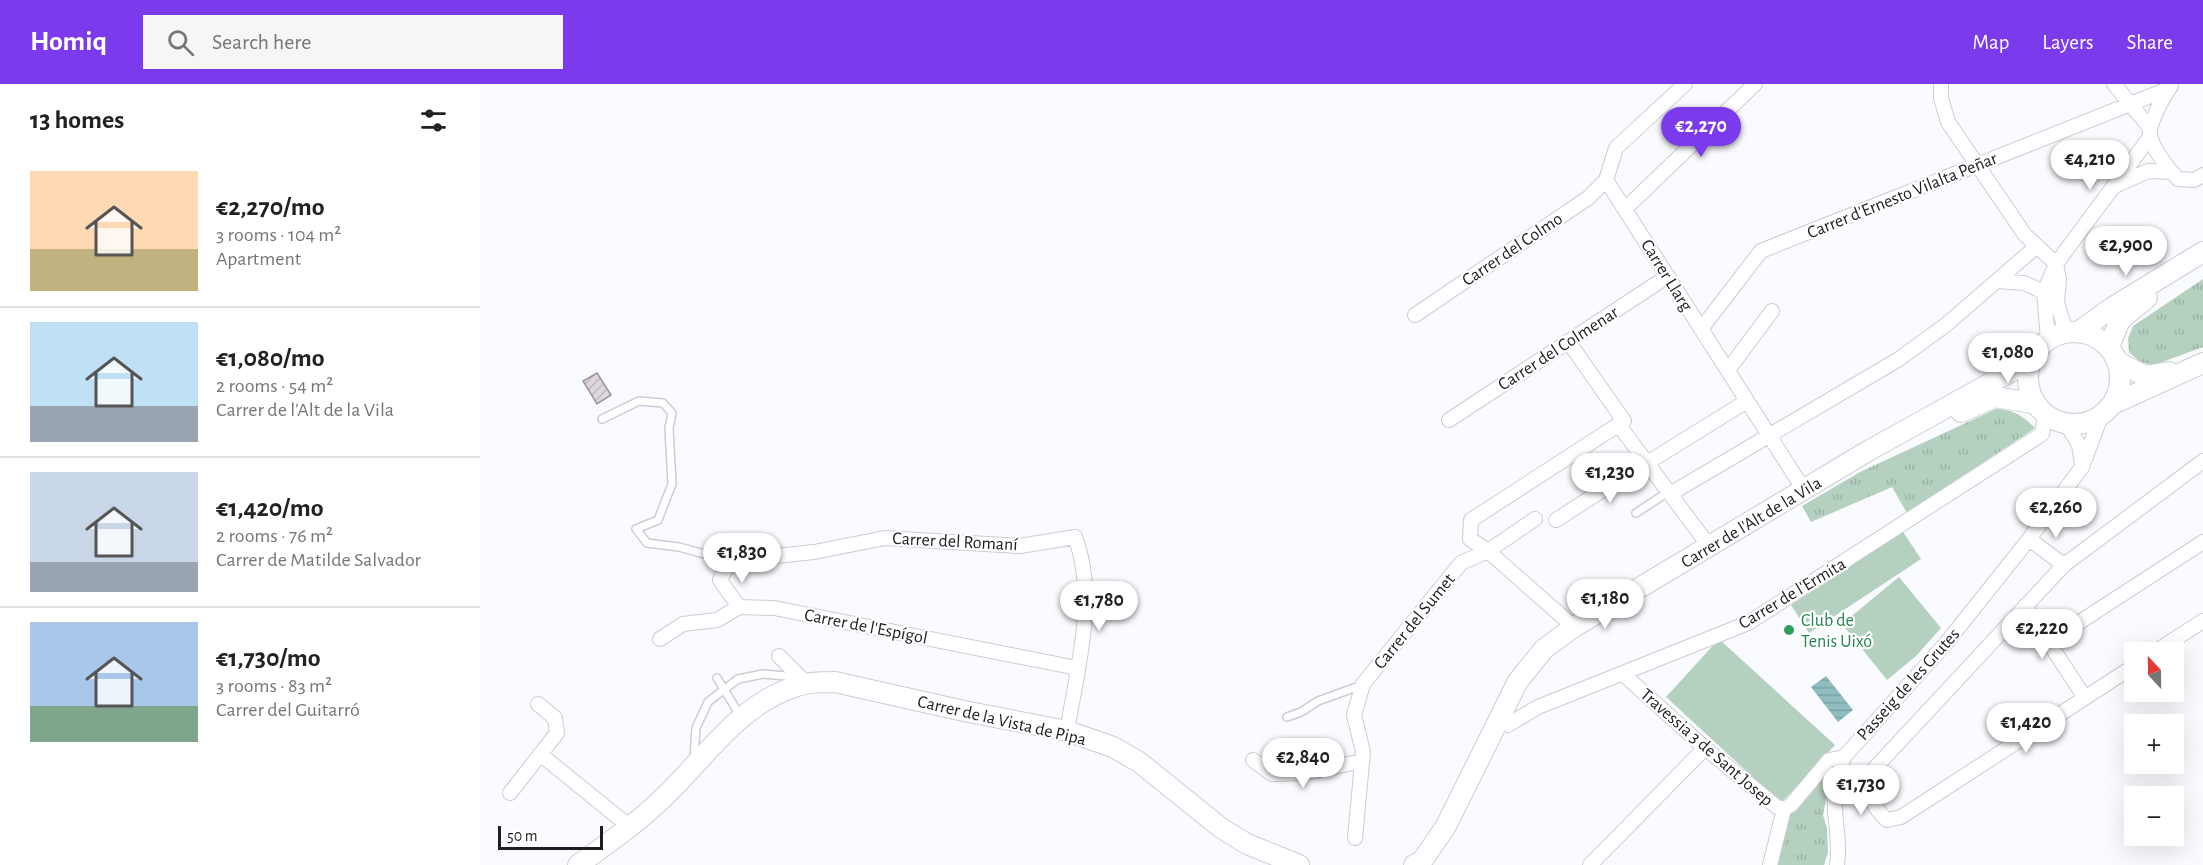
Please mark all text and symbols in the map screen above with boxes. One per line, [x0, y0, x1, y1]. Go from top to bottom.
search box [143, 15, 563, 69]
icon: search [164, 26, 197, 59]
text: Homiq [30, 28, 107, 56]
text: Search here [212, 31, 312, 53]
text: Map [1973, 32, 2009, 53]
text: Layers [2042, 32, 2093, 53]
text: Share [2126, 32, 2173, 53]
icon: filters [417, 104, 450, 137]
text: 13 homes [30, 107, 124, 133]
pin: €2,270 [1652, 107, 1750, 158]
text: €2,270 [1675, 116, 1727, 136]
pin: €4,210 [2041, 140, 2139, 191]
street label: Carrer d'Ernesto Vilalta Peñar [1805, 149, 2000, 242]
text: €4,210 [2064, 149, 2116, 169]
text: €2,270/mo [216, 194, 325, 220]
icon: home [78, 195, 150, 267]
street label: Carrer del Colmo [1459, 210, 1566, 290]
text: 3 rooms · 104 m² [216, 225, 341, 245]
pin: €2,900 [2077, 226, 2175, 277]
text: €2,900 [2099, 235, 2153, 255]
street label: Carrer Llarg [1637, 236, 1695, 315]
text: Apartment [216, 249, 301, 269]
street label: Carrer del Colmenar [1495, 303, 1622, 394]
pin: €1,080 [1959, 333, 2057, 384]
text: €1,080 [1982, 342, 2034, 362]
text: €1,080/mo [216, 345, 325, 371]
icon: home [78, 346, 150, 418]
text: 2 rooms · 54 m² [216, 376, 333, 396]
text: Carrer de l'Alt de la Vila [216, 400, 394, 420]
pin: €1,230 [1561, 453, 1659, 504]
text: €1,230 [1585, 462, 1635, 482]
street label: Carrer de l'Alt de la Vila [1678, 474, 1825, 572]
pin: €2,260 [2007, 488, 2105, 539]
text: €1,420/mo [216, 495, 324, 521]
icon: home [78, 496, 150, 568]
text: €2,260 [2030, 497, 2082, 517]
text: 2 rooms · 76 m² [216, 526, 333, 546]
street label: Carrer del Romaní [892, 530, 1019, 554]
pin: €1,830 [693, 533, 791, 584]
text: €1,830 [717, 542, 767, 562]
text: Carrer de Matilde Salvador [216, 550, 421, 570]
street label: Carrer de l'Ermita [1736, 555, 1849, 633]
street label: Carrer del Sumet [1371, 570, 1459, 673]
pin: €1,180 [1556, 579, 1654, 630]
pin: €1,780 [1050, 581, 1148, 632]
text: €1,180 [1581, 588, 1629, 608]
text: €1,780 [1074, 590, 1124, 610]
street label: Carrer de l'Espígol [803, 606, 929, 648]
pin: €2,220 [1993, 609, 2091, 660]
place label: Club de Tenis Uixó [1801, 612, 1872, 651]
text: €2,220 [2016, 618, 2068, 638]
marker: Club de Tenis Uixó [1782, 623, 1796, 637]
street label: Passeig de les Grutes [1854, 625, 1964, 744]
north arrow [2124, 642, 2184, 702]
map controls [2124, 642, 2184, 846]
text: €1,730/mo [216, 645, 321, 671]
icon: home [78, 646, 150, 718]
text: 3 rooms · 83 m² [216, 676, 332, 696]
street label: Travessia 3 de Sant Josep [1637, 685, 1776, 810]
street label: Carrer de la Vista de Pipa [916, 693, 1088, 749]
text: Carrer del Guitarró [216, 700, 360, 720]
pin: €1,420 [1977, 703, 2075, 754]
text: €1,420 [2000, 712, 2052, 732]
button: + [2124, 714, 2184, 774]
pin: €2,840 [1254, 738, 1352, 789]
text: €2,840 [1276, 747, 1330, 767]
pin: €1,730 [1812, 765, 1910, 816]
text: €1,730 [1837, 774, 1885, 794]
button: − [2124, 786, 2184, 846]
scale bar [498, 823, 603, 850]
text: 50 m [507, 828, 538, 844]

